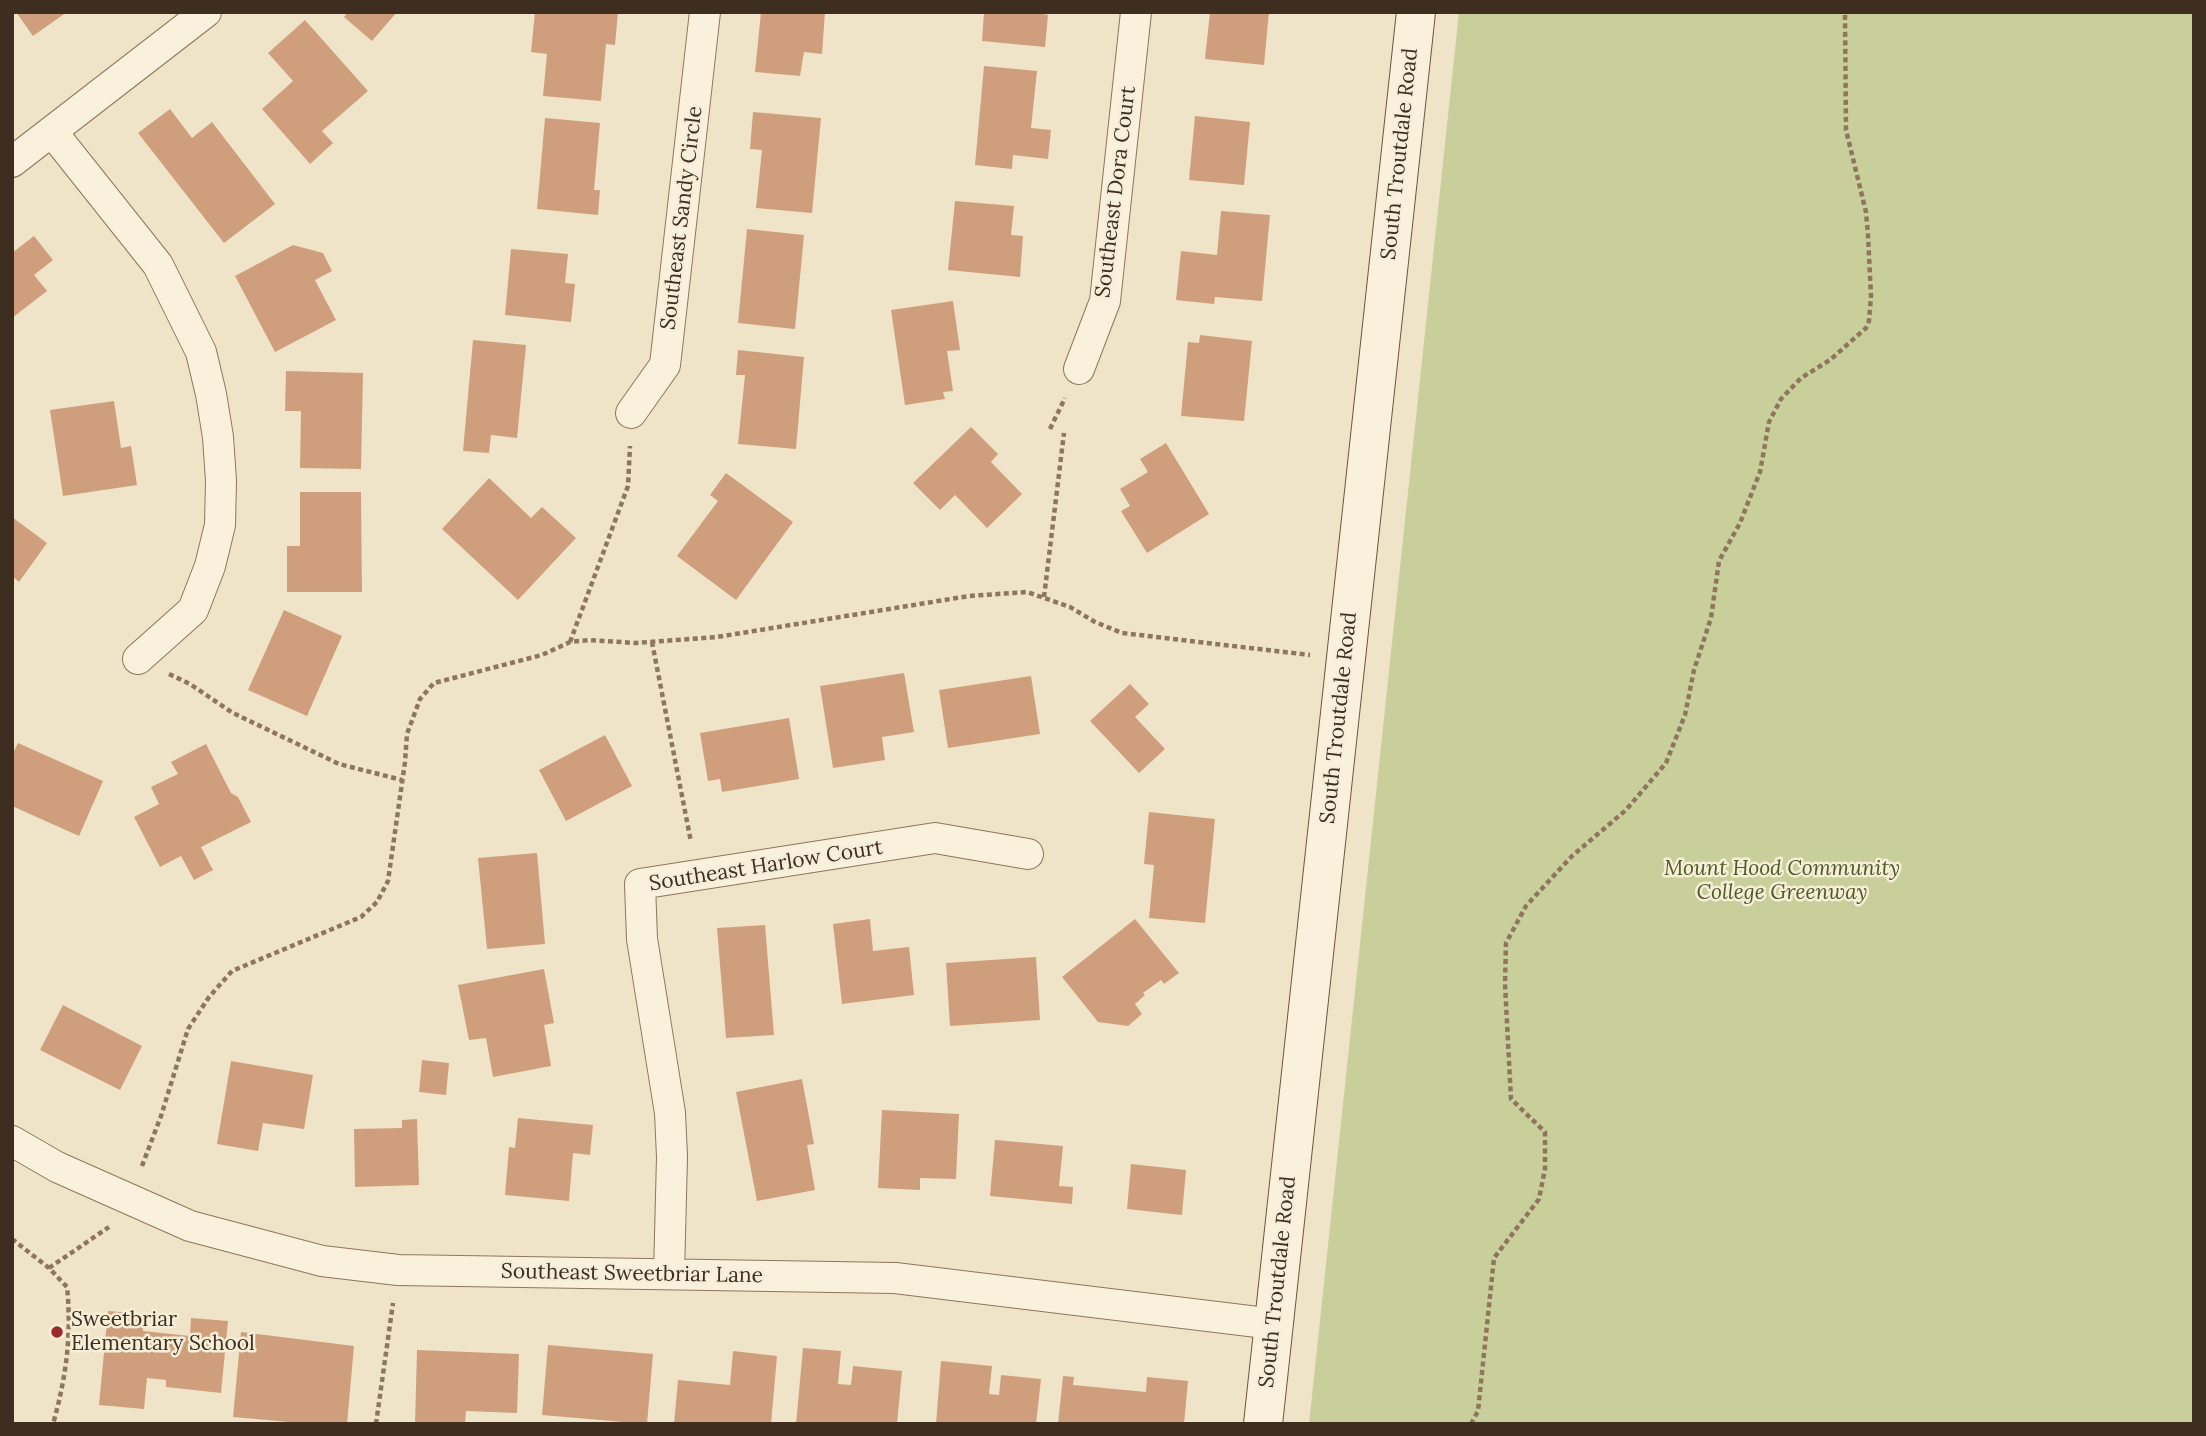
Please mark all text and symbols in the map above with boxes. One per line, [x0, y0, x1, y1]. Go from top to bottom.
street label: South Troutdale Road [1376, 47, 1424, 261]
street label: Southeast Dora Court [1091, 85, 1141, 299]
street label: Southeast Sandy Circle [656, 105, 708, 331]
street label: South Troutdale Road [1315, 611, 1363, 825]
street label: Southeast Harlow Court [647, 835, 885, 897]
park label: Mount Hood Community College Greenway [1664, 856, 1900, 906]
street label: South Troutdale Road [1254, 1175, 1302, 1389]
street label: Southeast Sweetbriar Lane [501, 1259, 763, 1289]
place label: Sweetbriar Elementary School [71, 1307, 255, 1357]
marker: Sweetbriar Elementary School [49, 1324, 65, 1340]

